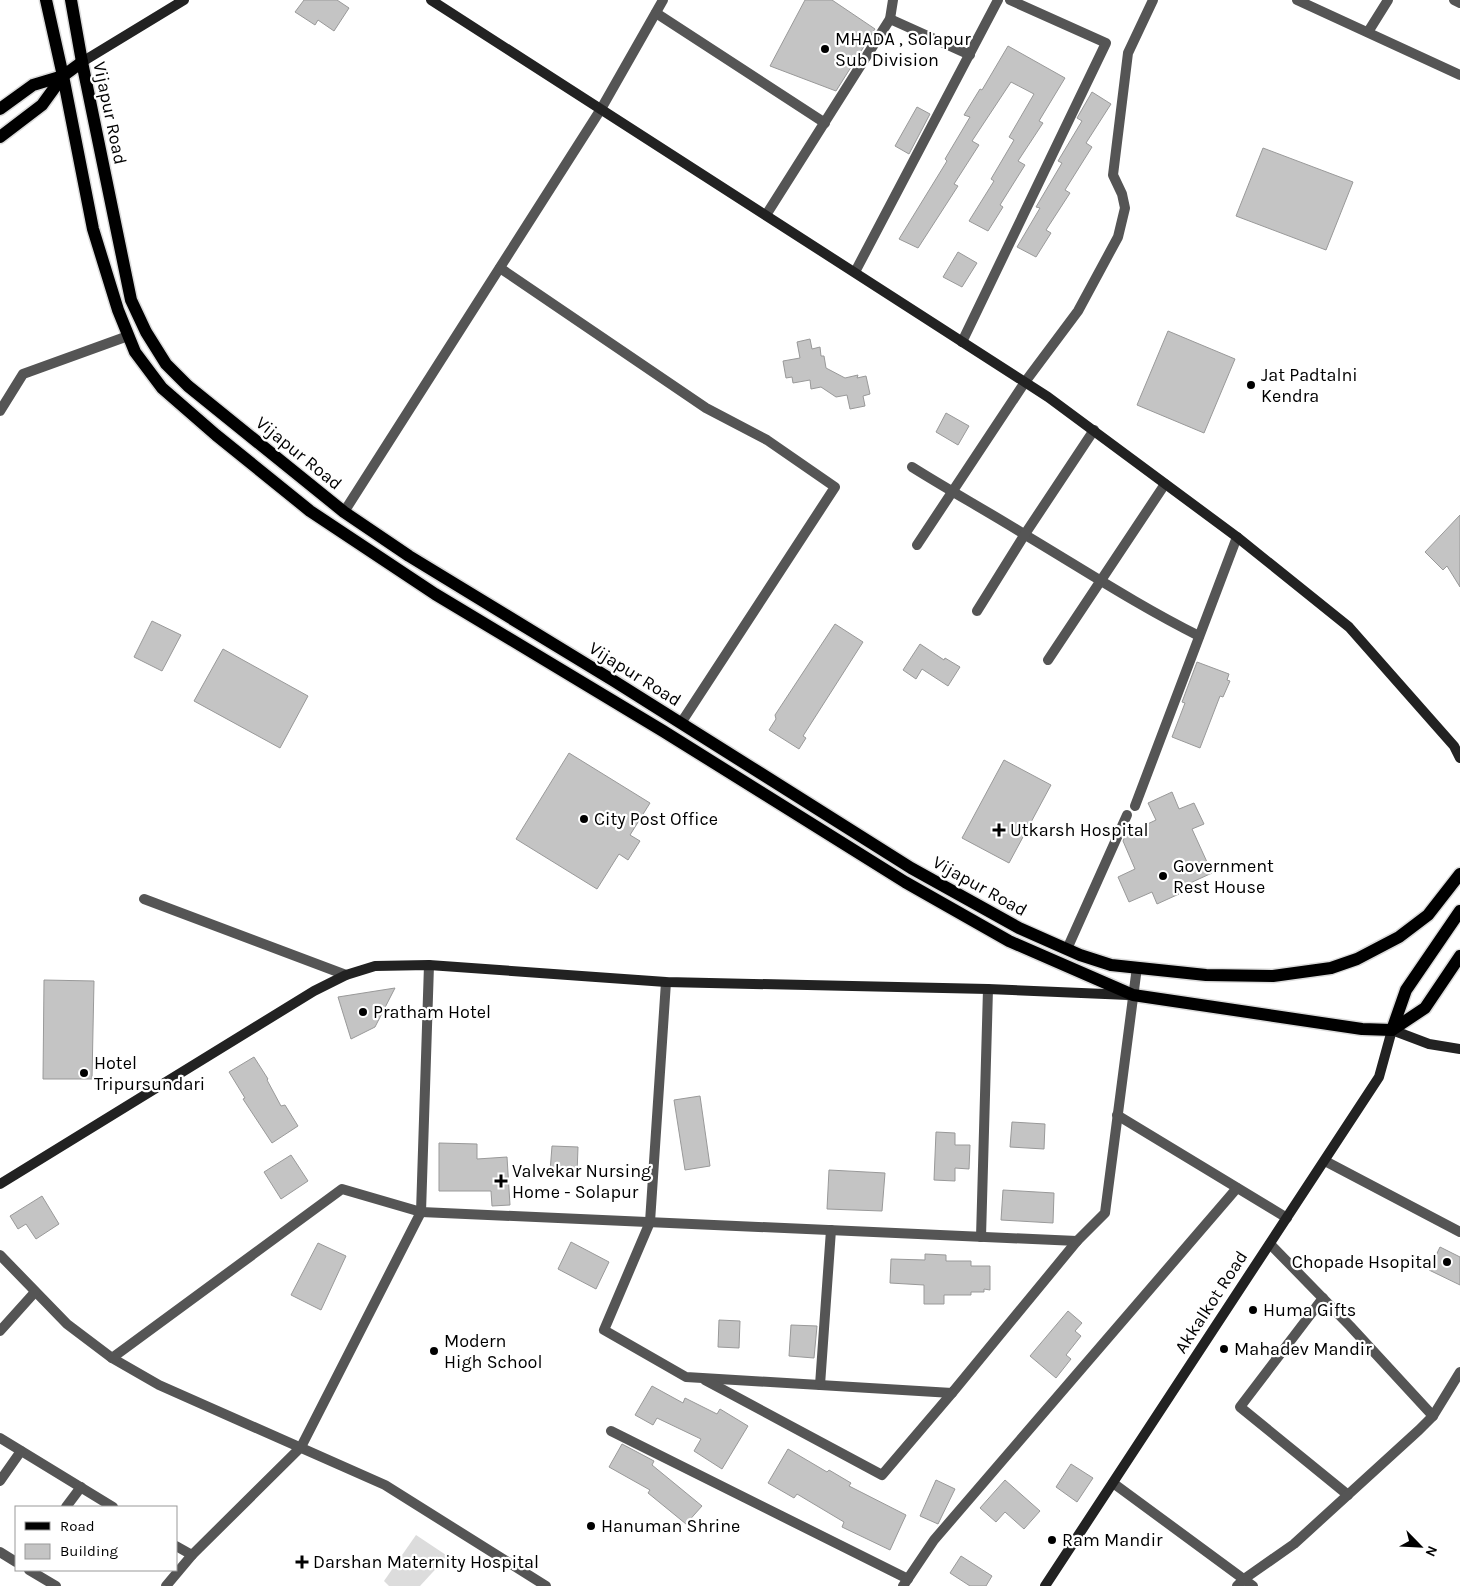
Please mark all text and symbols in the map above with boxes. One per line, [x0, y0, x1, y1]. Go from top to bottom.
place label: MHADA , Solapur Sub Division [835, 28, 971, 71]
marker: MHADA , Solapur Sub Division [819, 43, 831, 55]
street label: Vijapur Road [88, 60, 132, 166]
place label: Jat Padtalni Kendra [1261, 364, 1358, 407]
marker: Jat Padtalni Kendra [1245, 379, 1257, 391]
street label: Vijapur Road [251, 412, 347, 494]
street label: Vijapur Road [585, 637, 685, 711]
place label: City Post Office [594, 808, 718, 830]
marker: City Post Office [578, 813, 590, 825]
place label: Utkarsh Hospital [1010, 819, 1149, 841]
marker: Utkarsh Hospital [992, 823, 1006, 837]
street label: Vijapur Road [929, 851, 1031, 921]
place label: Government Rest House [1173, 855, 1274, 898]
marker: Government Rest House [1157, 870, 1169, 882]
place label: Pratham Hotel [373, 1001, 491, 1023]
marker: Pratham Hotel [357, 1006, 369, 1018]
place label: Hotel Tripursundari [94, 1052, 205, 1095]
marker: Hotel Tripursundari [78, 1067, 90, 1079]
place label: Valvekar Nursing Home - Solapur [512, 1160, 651, 1203]
marker: Valvekar Nursing Home - Solapur [494, 1174, 508, 1188]
street label: Akkalkot Road [1170, 1247, 1252, 1357]
place label: Chopade Hsopital [1292, 1251, 1437, 1273]
marker: Chopade Hsopital [1441, 1256, 1453, 1268]
place label: Huma Gifts [1263, 1299, 1356, 1321]
marker: Huma Gifts [1247, 1304, 1259, 1316]
place label: Modern High School [444, 1330, 542, 1373]
place label: Mahadev Mandir [1234, 1338, 1372, 1360]
marker: Mahadev Mandir [1218, 1343, 1230, 1355]
marker: Modern High School [428, 1345, 440, 1357]
legend [15, 1506, 178, 1571]
place label: Hanuman Shrine [601, 1515, 740, 1537]
text: Road [60, 1517, 95, 1535]
marker: Hanuman Shrine [585, 1520, 597, 1532]
north arrow [1395, 1521, 1445, 1571]
place label: Ram Mandir [1062, 1529, 1163, 1551]
marker: Ram Mandir [1046, 1534, 1058, 1546]
text: Building [60, 1542, 118, 1560]
text: N [1422, 1543, 1441, 1559]
place label: Darshan Maternity Hospital [313, 1551, 539, 1573]
marker: Darshan Maternity Hospital [295, 1555, 309, 1569]

